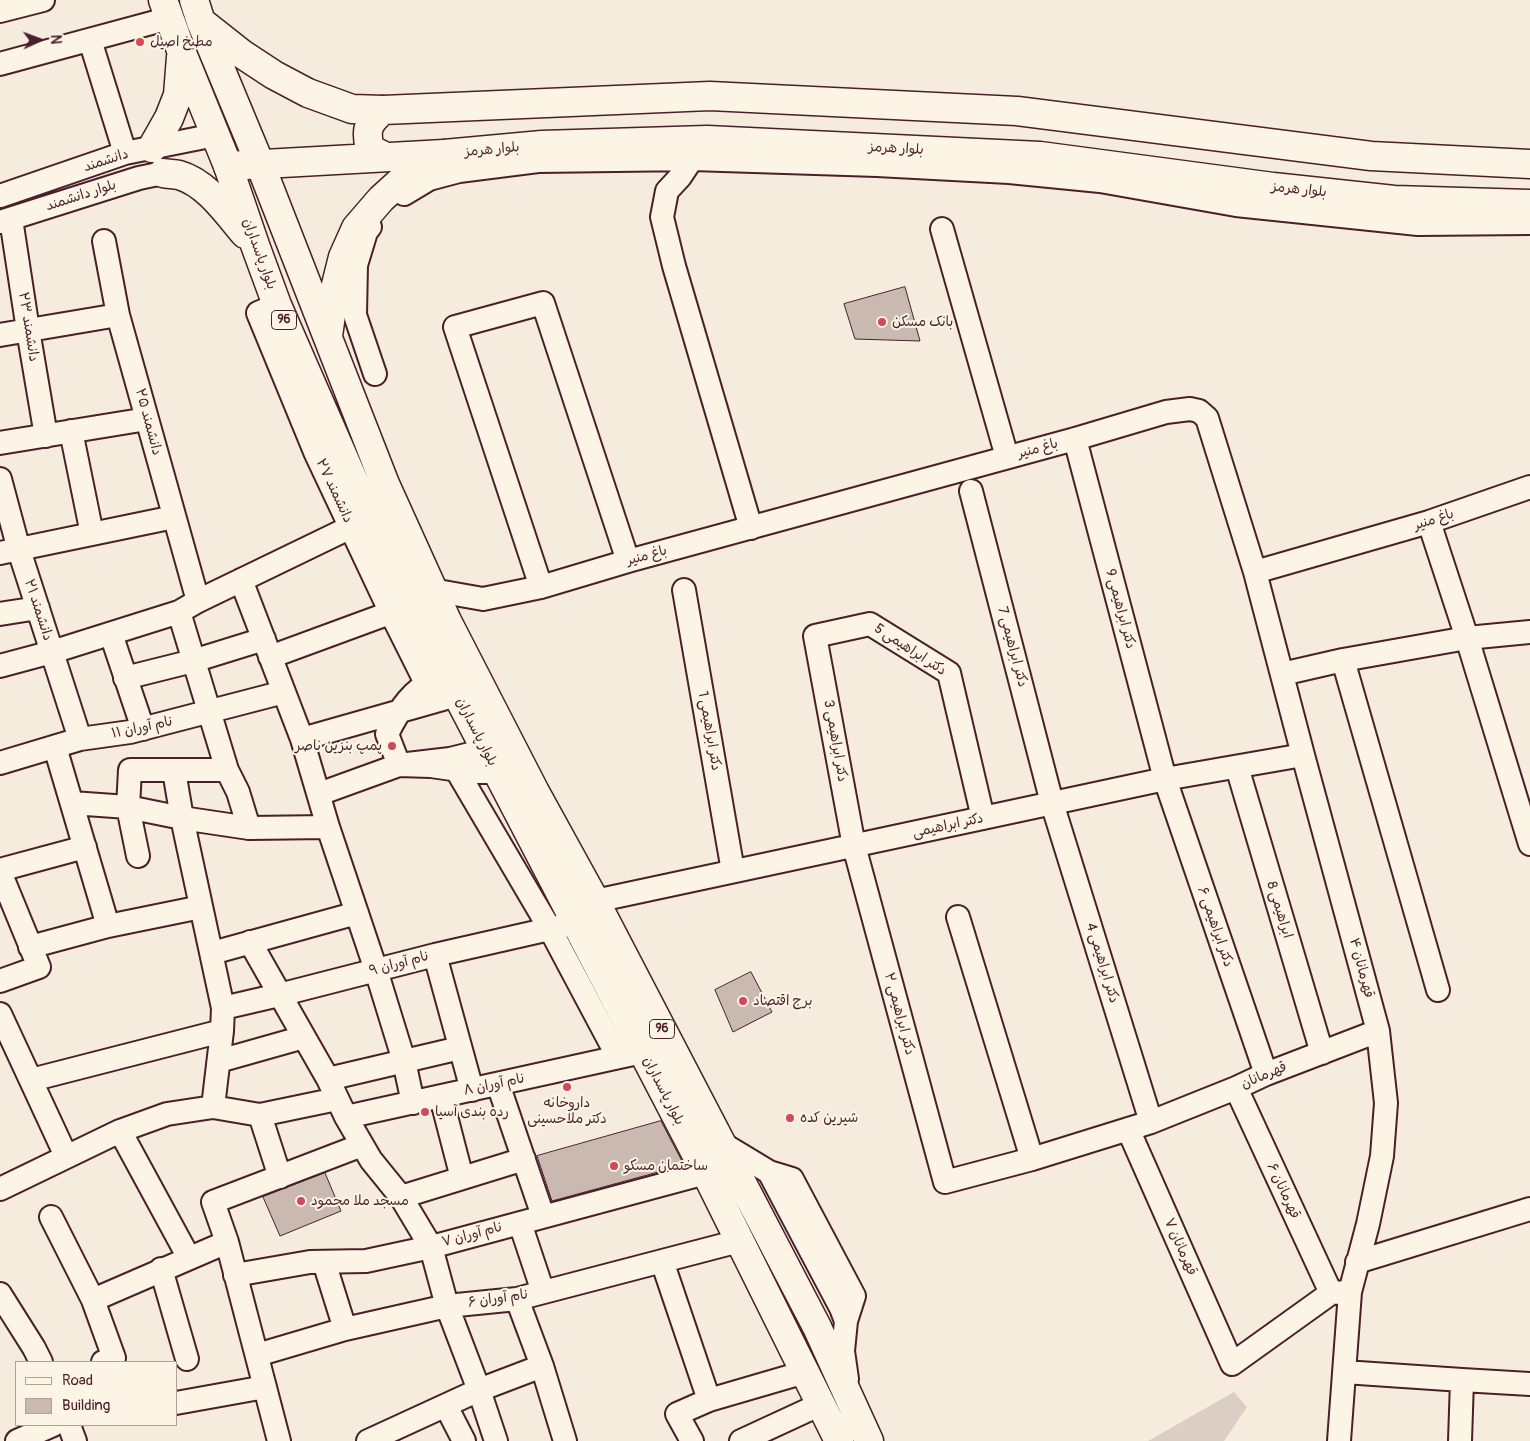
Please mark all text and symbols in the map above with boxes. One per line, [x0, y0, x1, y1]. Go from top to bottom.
north arrow [15, 15, 65, 65]
text: N [47, 34, 64, 44]
place label: مطبخ اصیل [150, 34, 213, 50]
marker: مطبخ اصیل [134, 36, 146, 48]
street label: بلوار هرمز [464, 139, 520, 161]
street label: بلوار هرمز [868, 139, 924, 159]
street label: دانشمند [81, 146, 131, 176]
street label: بلوار دانشمند [44, 177, 118, 215]
street label: بلوار هرمز [1271, 179, 1327, 201]
street label: بلوار پاسداران [238, 216, 280, 292]
street label: دانشمند ۲۳ [14, 291, 42, 363]
road number: 96 [272, 310, 296, 330]
place label: بانک مسکن [892, 314, 953, 330]
marker: بانک مسکن [876, 316, 888, 328]
street label: دانشمند ۲۵ [131, 387, 165, 457]
street label: باغ منیر [1016, 436, 1060, 462]
street label: دانشمند ۲۷ [312, 456, 356, 526]
street label: باغ منیر [1412, 506, 1456, 534]
street label: باغ منیر [625, 543, 669, 569]
street label: دکتر ابراهیمی 9 [1101, 567, 1139, 651]
street label: دانشمند ۲۱ [20, 577, 56, 643]
street label: دکتر ابراهیمی 7 [993, 605, 1031, 689]
street label: دکتر ابراهیمی 5 [871, 620, 949, 680]
street label: دکتر ابراهیمی 1 [694, 690, 724, 772]
street label: بلوار پاسداران [452, 695, 500, 769]
street label: دکتر ابراهیمی 3 [820, 699, 850, 783]
street label: نام آوران ۱۱ [110, 713, 174, 743]
place label: پمپ بنزین ناصر [295, 738, 382, 754]
marker: پمپ بنزین ناصر [386, 740, 398, 752]
street label: دکتر ابراهیمی [911, 810, 985, 842]
street label: ابراهیمی 8 [1262, 880, 1296, 940]
street label: دکتر ابراهیمی ۶ [1193, 885, 1237, 969]
street label: دکتر ابراهیمی 4 [1082, 921, 1122, 1005]
street label: قهرمانان ۴ [1345, 936, 1377, 1000]
street label: نام آوران ۹ [368, 948, 430, 980]
street label: دکتر ابراهیمی ۲ [880, 971, 918, 1057]
place label: برج اقتصاد [753, 993, 812, 1009]
marker: برج اقتصاد [737, 995, 749, 1007]
road number: 96 [650, 1020, 674, 1038]
street label: بلوار پاسداران [639, 1054, 687, 1128]
street label: قهرمانان [1239, 1059, 1289, 1093]
street label: نام آوران ۸ [462, 1070, 526, 1100]
marker: داروخانه دکتر ملاحسینی [561, 1081, 573, 1093]
place label: داروخانه دکتر ملاحسینی [527, 1095, 607, 1128]
place label: رده بندی آسیا [435, 1104, 509, 1120]
marker: رده بندی آسیا [419, 1106, 431, 1118]
place label: شیرین کده [800, 1110, 858, 1126]
marker: شیرین کده [784, 1112, 796, 1124]
place label: ساختمان مسکو [624, 1158, 708, 1174]
marker: ساختمان مسکو [608, 1160, 620, 1172]
street label: قهرمانان ۶ [1263, 1160, 1303, 1222]
place label: مسجد ملا محمود [311, 1193, 409, 1209]
marker: مسجد ملا محمود [295, 1195, 307, 1207]
street label: قهرمانان ۷ [1160, 1216, 1200, 1278]
street label: نام آوران ۷ [440, 1219, 504, 1251]
street label: نام آوران ۶ [467, 1286, 529, 1312]
legend [15, 1361, 178, 1426]
text: Road [62, 1371, 93, 1390]
text: Building [62, 1396, 110, 1415]

